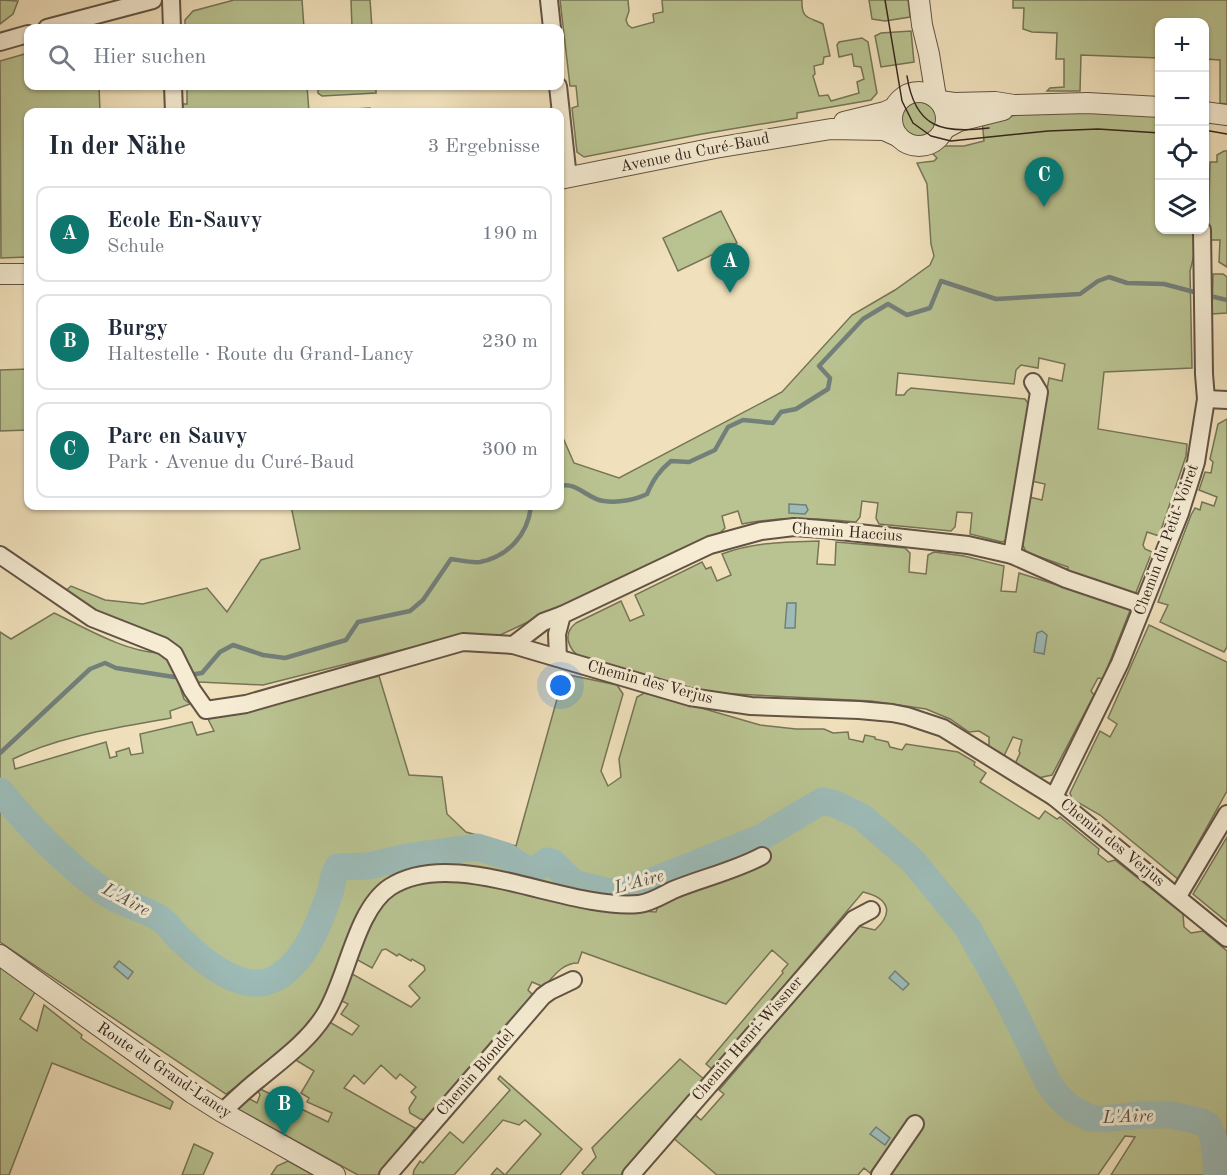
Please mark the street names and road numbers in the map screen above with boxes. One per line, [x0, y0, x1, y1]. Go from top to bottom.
street label: Avenue du Curé-Baud [619, 131, 771, 175]
street label: Chemin du Petit-Voiret [1132, 462, 1202, 618]
street label: Chemin Haccius [791, 521, 903, 545]
street label: Chemin des Verjus [585, 659, 715, 707]
street label: Chemin des Verjus [1057, 796, 1167, 890]
street label: Chemin Henri-Wissner [690, 973, 807, 1104]
street label: Route du Grand-Lancy [94, 1020, 235, 1122]
street label: Chemin Blondel [434, 1027, 518, 1119]

